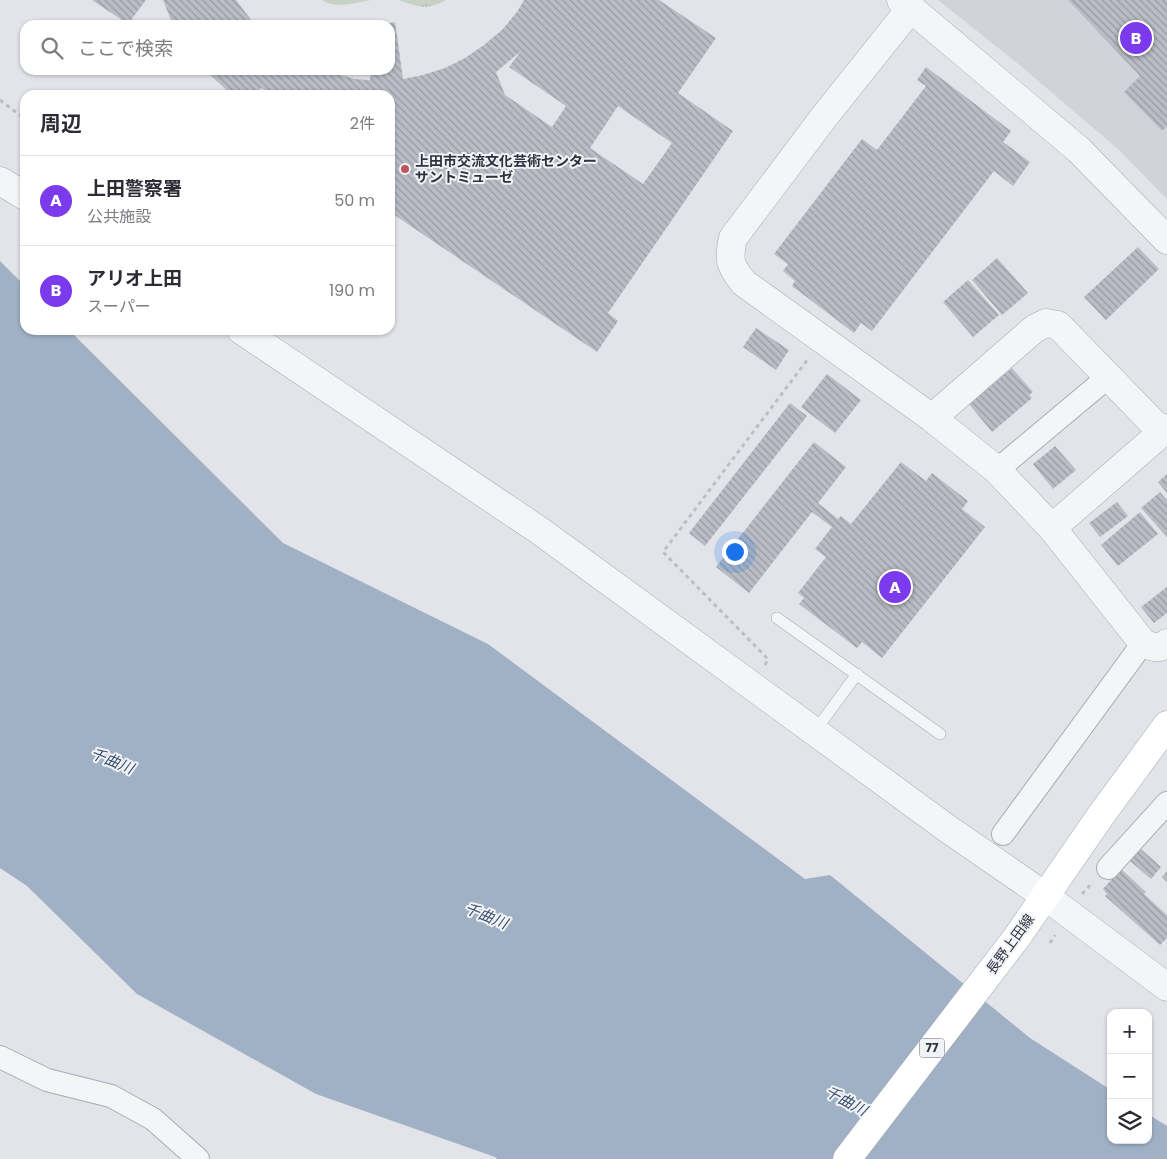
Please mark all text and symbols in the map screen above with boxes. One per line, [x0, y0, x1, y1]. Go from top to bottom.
pin: B [1120, 19, 1152, 57]
search box [20, 20, 395, 75]
icon: search [38, 34, 66, 62]
text: ここで検索 [78, 35, 173, 62]
text: 周辺 [40, 109, 82, 138]
text: 2件 [350, 112, 375, 135]
place label: 上田市交流文化芸術センター サントミューゼ [415, 151, 597, 187]
marker: 上田市交流文化芸術センター サントミューゼ [399, 163, 411, 175]
text: 上田警察署 [87, 175, 182, 202]
text: A [50, 189, 62, 212]
text: 50 m [334, 189, 375, 212]
text: 公共施設 [87, 205, 151, 228]
text: アリオ上田 [87, 265, 182, 292]
text: B [51, 279, 61, 302]
text: 190 m [329, 279, 375, 302]
text: スーパー [87, 295, 151, 318]
your location [722, 539, 748, 565]
pin: A [879, 568, 911, 606]
water label: 千曲川 [87, 742, 139, 779]
water label: 千曲川 [461, 897, 513, 934]
street label: 長野上田線 [981, 910, 1039, 978]
map controls [1107, 1009, 1152, 1144]
button: + [1107, 1009, 1152, 1054]
road number: 77 [920, 1038, 944, 1058]
button: − [1107, 1054, 1152, 1099]
water label: 千曲川 [821, 1081, 873, 1121]
button: layers [1107, 1099, 1152, 1144]

